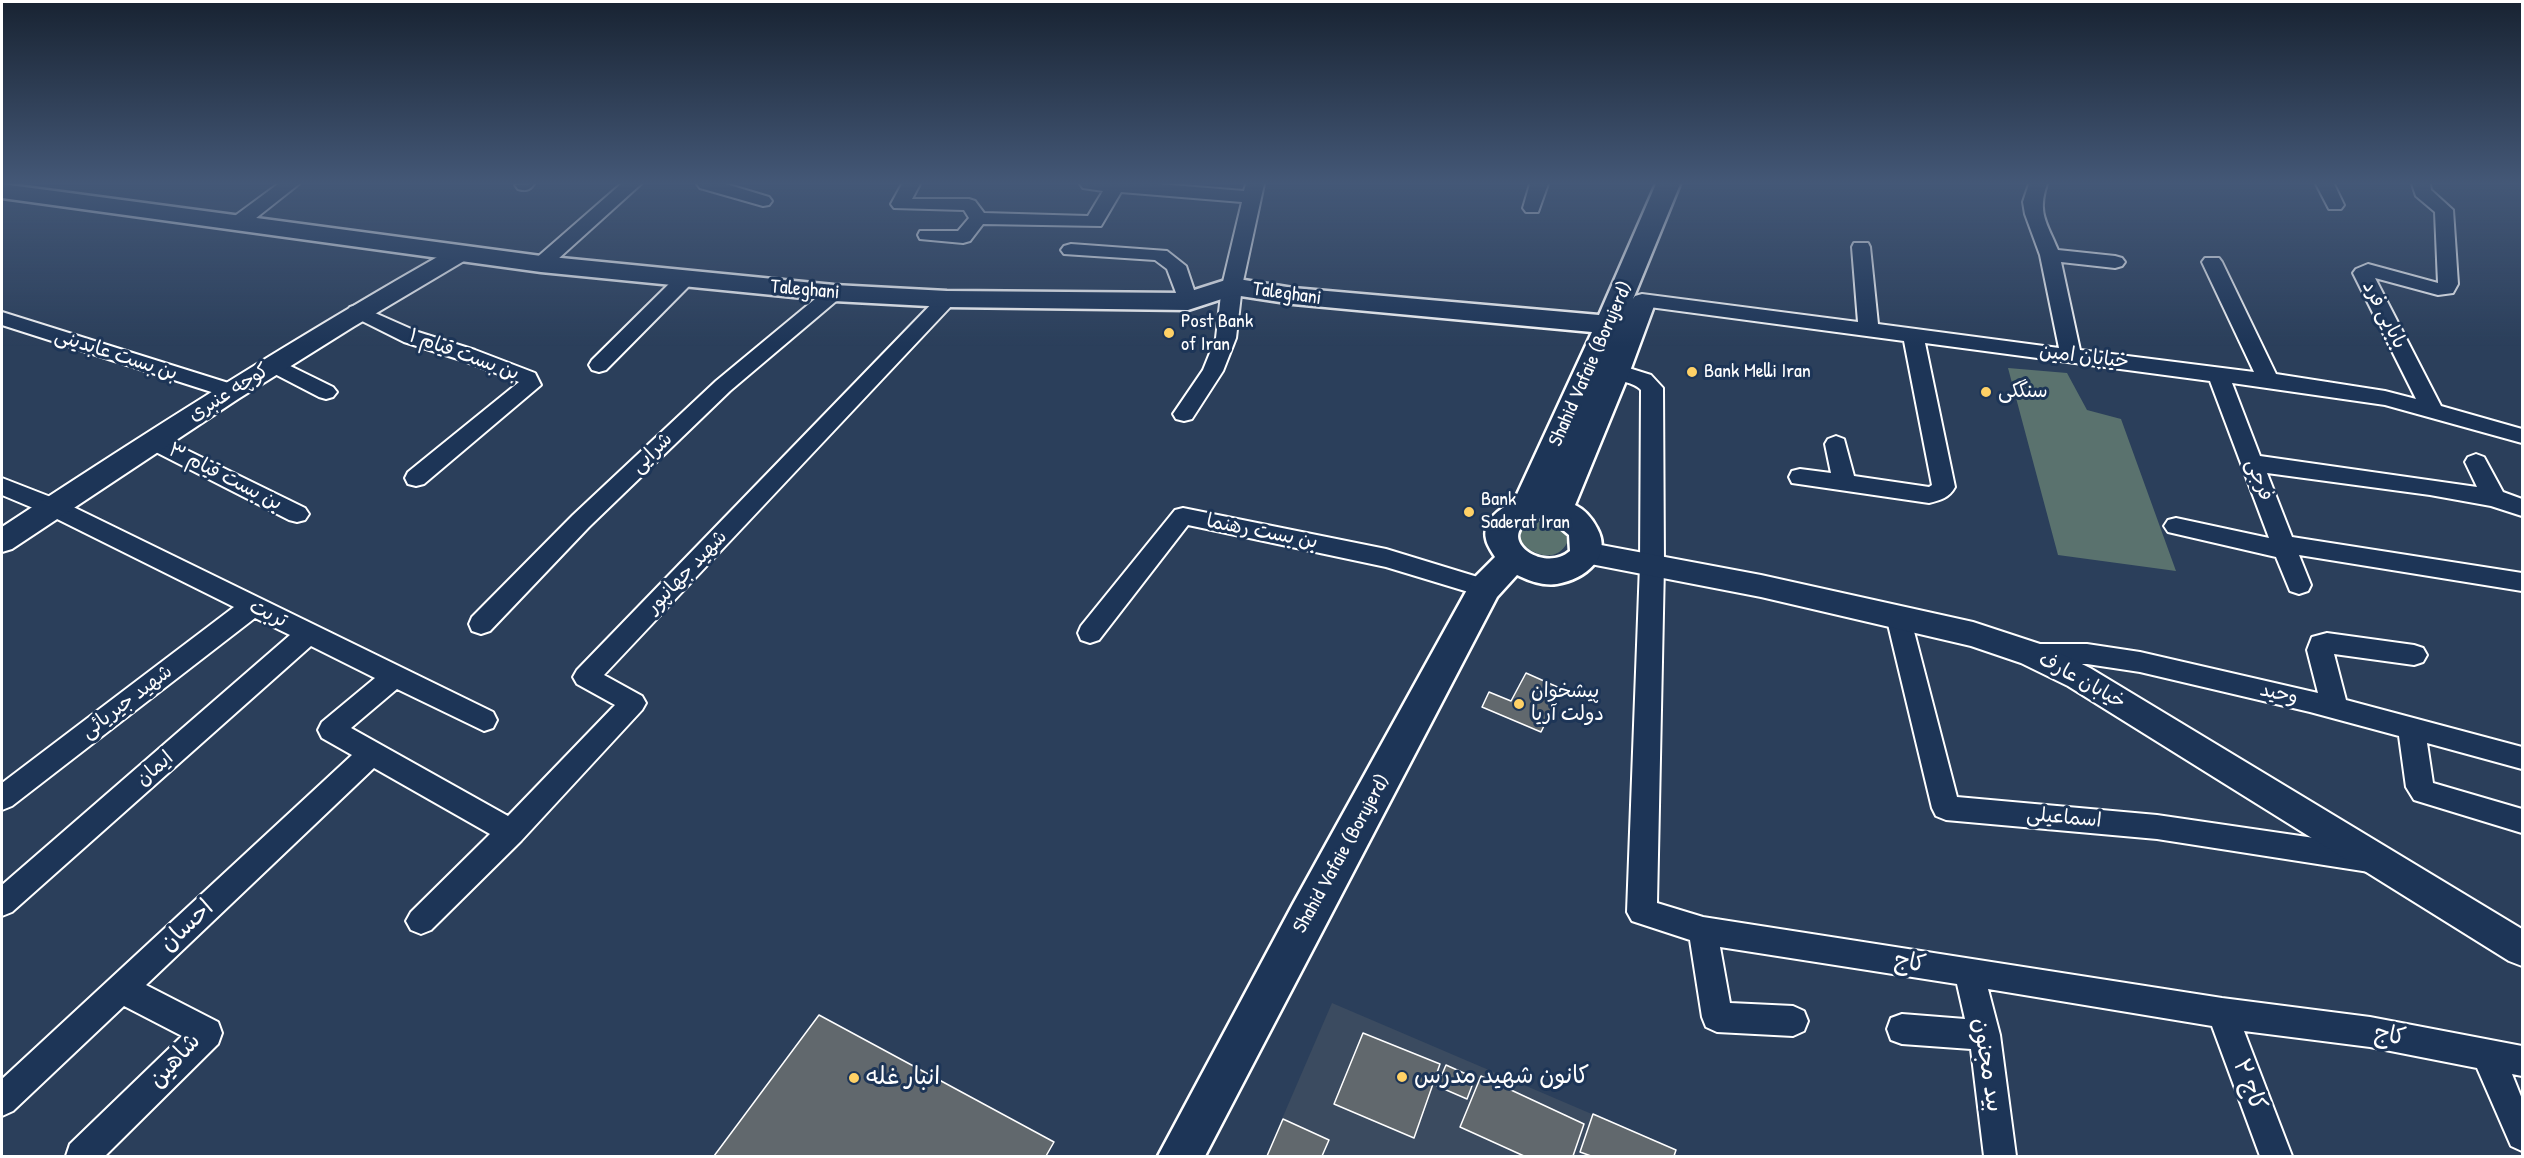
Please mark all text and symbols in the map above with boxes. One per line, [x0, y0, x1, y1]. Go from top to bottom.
street label: Taleghani [770, 275, 840, 305]
street label: Taleghani [1251, 277, 1323, 311]
street label: بابایی فرد [2357, 277, 2411, 353]
street label: Shahid Vafaie (Borujerd) [1544, 278, 1638, 450]
place label: Post Bank of Iran [1181, 310, 1253, 357]
street label: بن بست عابدینی [52, 324, 180, 386]
street label: بن بست قیام ۱ [406, 324, 522, 386]
marker: Post Bank of Iran [1162, 326, 1176, 340]
street label: خیابان امین [2038, 340, 2130, 374]
street label: کوچه عنبری [184, 359, 274, 427]
place label: Bank Melli Iran [1704, 360, 1811, 384]
marker: Bank Melli Iran [1685, 365, 1699, 379]
place label: سنگکی [1998, 380, 2048, 404]
marker: سنگکی [1979, 385, 1993, 399]
street label: شرایی [626, 428, 678, 478]
street label: بن بست قیام ۳ [164, 438, 286, 516]
street label: فرجی [2240, 456, 2278, 504]
place label: Bank Saderat Iran [1481, 488, 1570, 535]
marker: Bank Saderat Iran [1462, 505, 1476, 519]
street label: بن بست رهنما [1204, 509, 1320, 555]
street label: شهید جهانپور [641, 525, 733, 619]
street label: تربت [245, 595, 291, 633]
street label: خیابان عارف [2034, 647, 2130, 715]
street label: شهید جیریائی [77, 660, 177, 744]
street label: وحید [2258, 678, 2300, 710]
place label: پیشخوان دولت آریا [1531, 680, 1604, 727]
marker: پیشخوان دولت آریا [1512, 697, 1526, 711]
street label: ایمان [131, 746, 179, 792]
street label: Shahid Vafaie (Borujerd) [1288, 770, 1396, 938]
street label: اسماعیلی [2025, 803, 2103, 833]
street label: احسان [154, 894, 220, 958]
street label: کاج [1892, 946, 1928, 980]
street label: بید مجنون [1965, 1016, 2009, 1114]
street label: کاج [2372, 1019, 2408, 1053]
street label: شاهین [143, 1028, 207, 1094]
street label: کاج ۲ [2226, 1055, 2272, 1115]
place label: کانون شهید مدرس [1414, 1063, 1589, 1091]
place label: انبار غله [866, 1064, 940, 1092]
marker: کانون شهید مدرس [1395, 1070, 1409, 1084]
marker: انبار غله [847, 1071, 861, 1085]

